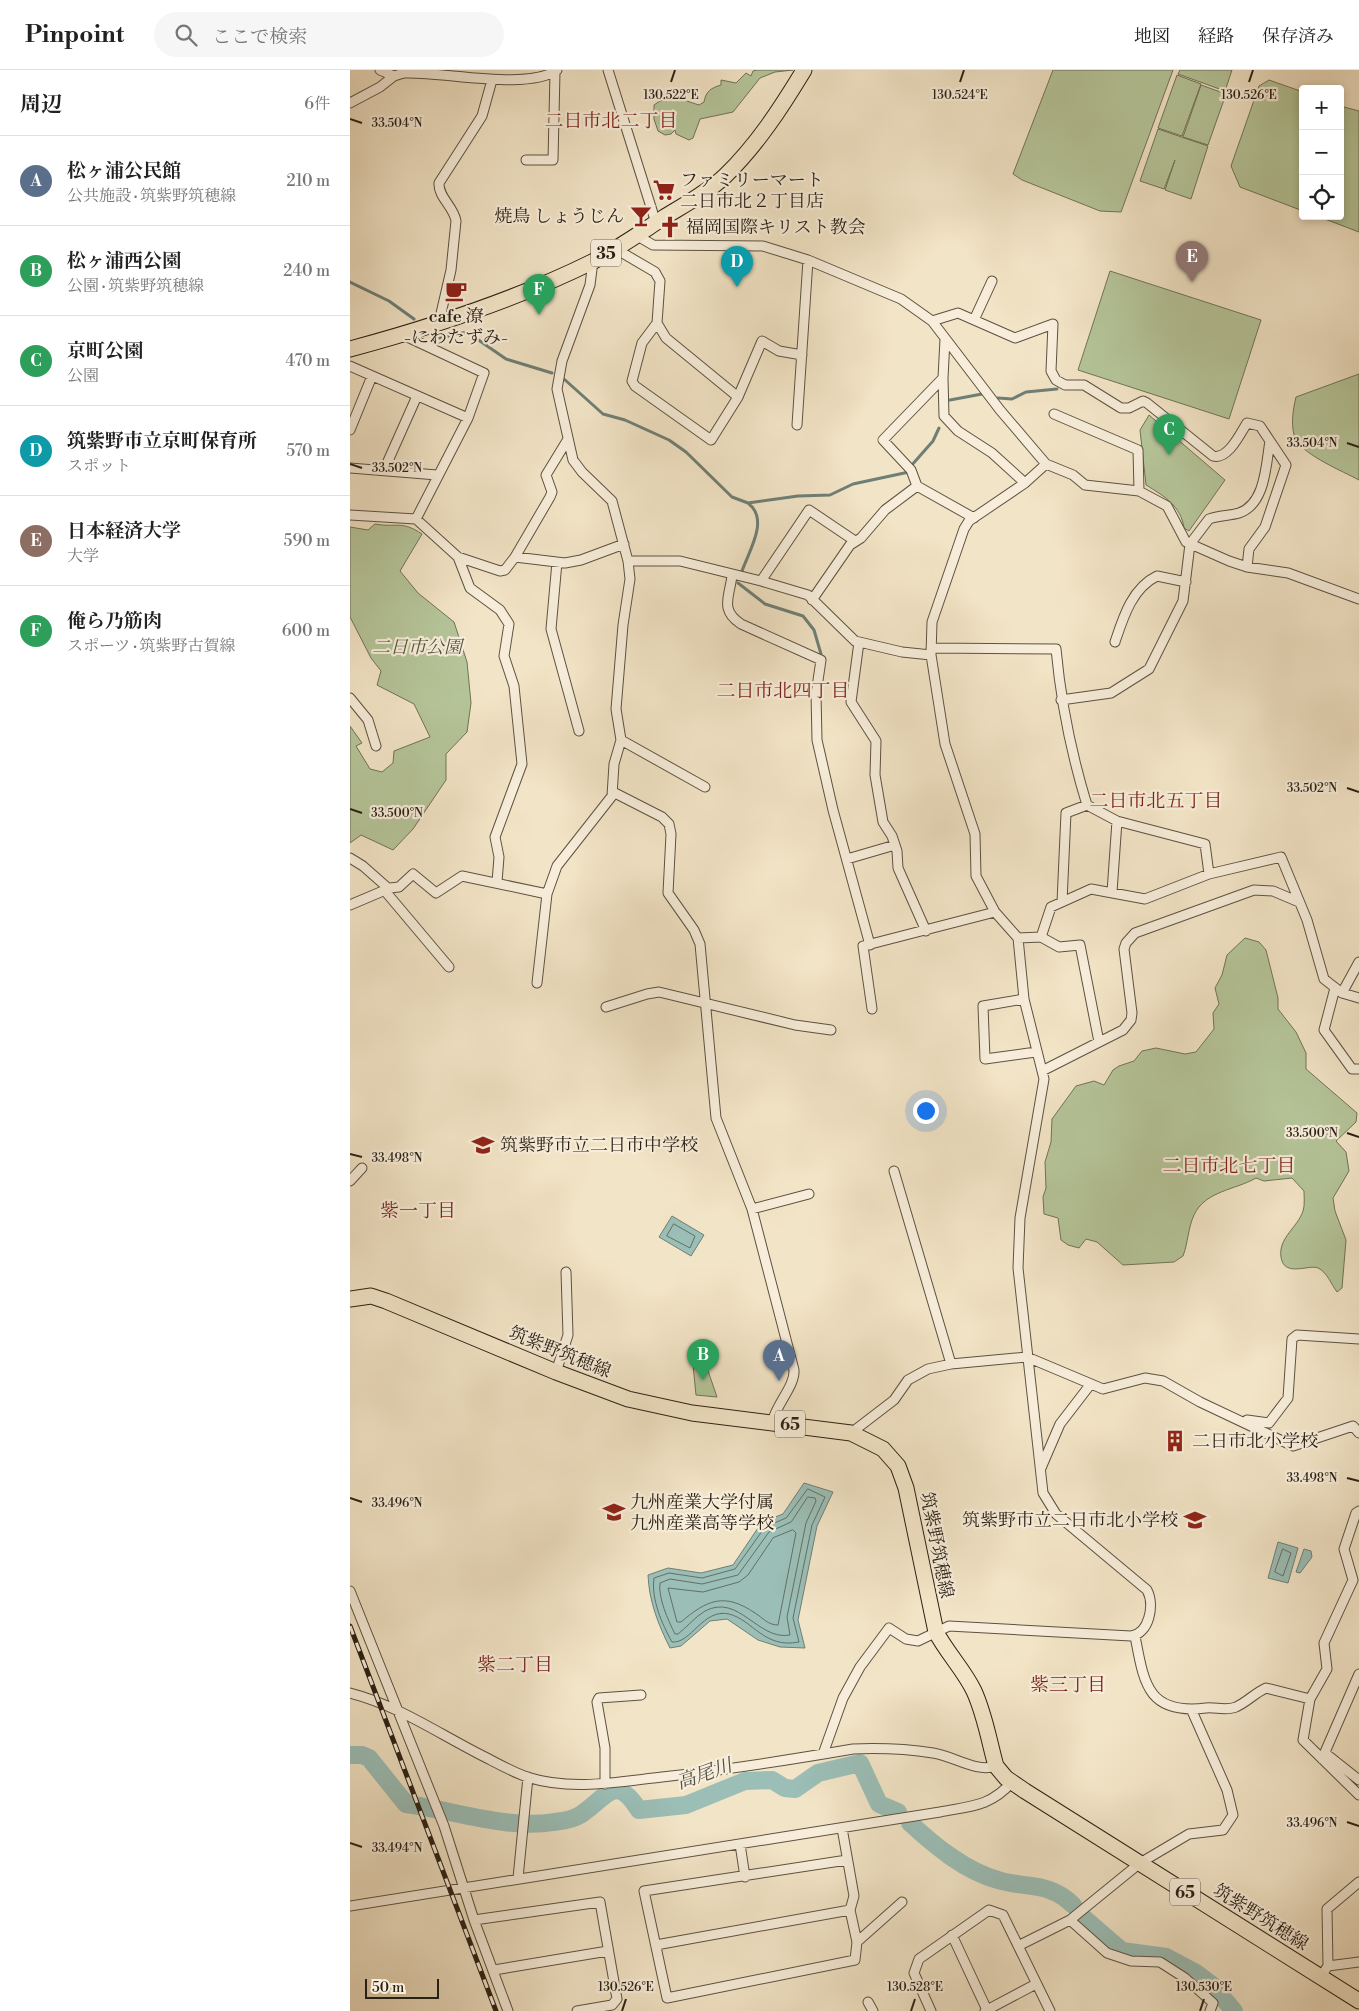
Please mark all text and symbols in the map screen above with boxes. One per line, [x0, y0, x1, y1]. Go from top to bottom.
search box [154, 12, 504, 57]
text: Pinpoint [25, 20, 124, 50]
icon: search [172, 21, 200, 49]
text: ここで検索 [212, 25, 307, 49]
text: 地図 [1134, 25, 1170, 48]
text: 経路 [1198, 25, 1234, 48]
text: 保存済み [1262, 25, 1334, 48]
map controls [1299, 85, 1344, 220]
button: + [1299, 85, 1344, 130]
text: 130.522°E [643, 88, 699, 103]
text: 130.524°E [932, 88, 988, 103]
text: 130.526°E [1221, 88, 1277, 103]
text: 周辺 [20, 92, 62, 118]
text: 6件 [304, 94, 330, 114]
district label: 二日市北二丁目 [544, 109, 678, 133]
text: 33.504°N [372, 116, 423, 131]
button: − [1299, 130, 1344, 175]
text: 松ヶ浦公民館 [67, 159, 181, 183]
place label: ファミリーマート 二日市北２丁目店 [680, 169, 824, 213]
text: A [30, 171, 42, 191]
text: 210 m [286, 171, 330, 191]
button: locate [1299, 175, 1344, 220]
supermarket icon: ファミリーマート 二日市北２丁目店 [651, 177, 677, 203]
text: 公共施設 · 筑紫野筑穂線 [67, 186, 236, 206]
bar icon: 焼鳥 しょうじん [628, 203, 654, 229]
place label: 焼鳥 しょうじん [494, 205, 624, 228]
church icon: 福岡国際キリスト教会 [657, 214, 683, 240]
place label: 福岡国際キリスト教会 [686, 216, 866, 239]
road number: 35 [591, 240, 621, 267]
pin: E [1176, 241, 1208, 282]
pin: D [721, 246, 753, 287]
text: 松ヶ浦西公園 [67, 249, 181, 273]
text: B [30, 261, 42, 281]
text: 240 m [283, 261, 330, 281]
pin: F [523, 274, 555, 315]
text: 公園 · 筑紫野筑穂線 [67, 276, 204, 296]
cafe icon: cafe 潦 -にわたずみ- [443, 278, 469, 304]
place label: cafe 潦 -にわたずみ- [404, 305, 508, 349]
text: 京町公園 [67, 339, 143, 363]
text: C [30, 351, 42, 371]
text: 470 m [286, 351, 330, 371]
text: 公園 [67, 366, 99, 386]
pin: C [1153, 414, 1185, 455]
text: 筑紫野市立京町保育所 [67, 429, 257, 453]
text: 33.504°N [1287, 436, 1338, 451]
text: D [30, 441, 42, 461]
text: 570 m [286, 441, 330, 461]
text: スポット [67, 456, 131, 476]
text: 33.502°N [372, 461, 422, 476]
text: 日本経済大学 [67, 519, 181, 543]
text: E [30, 531, 42, 551]
text: 590 m [284, 531, 330, 551]
text: 大学 [67, 546, 99, 566]
text: 俺ら乃筋肉 [67, 609, 162, 633]
text: F [30, 621, 42, 641]
text: 600 m [282, 621, 330, 641]
text: スポーツ · 筑紫野古賀線 [67, 636, 236, 656]
park label: 二日市公園 [372, 636, 465, 659]
district label: 二日市北四丁目 [716, 679, 850, 703]
text: 33.502°N [1287, 781, 1337, 796]
district label: 二日市北五丁目 [1089, 789, 1223, 813]
text: 33.500°N [371, 806, 423, 821]
your location [913, 1098, 939, 1124]
text: 33.500°N [1286, 1126, 1338, 1141]
school or university icon: 筑紫野市立二日市中学校 [470, 1132, 496, 1158]
place label: 筑紫野市立二日市中学校 [500, 1134, 698, 1157]
text: 33.498°N [371, 1151, 423, 1166]
district label: 二日市北七丁目 [1162, 1154, 1296, 1178]
district label: 紫一丁目 [380, 1199, 456, 1223]
street label: 筑紫野筑穂線 [505, 1322, 614, 1383]
pin: B [687, 1339, 719, 1380]
pin: A [763, 1340, 795, 1381]
road number: 65 [775, 1410, 805, 1438]
building icon: 二日市北小学校 [1162, 1428, 1188, 1454]
place label: 二日市北小学校 [1192, 1430, 1318, 1453]
text: 33.498°N [1286, 1471, 1338, 1486]
street label: 筑紫野筑穂線 [915, 1490, 958, 1600]
place label: 九州産業大学付属 九州産業高等学校 [630, 1491, 774, 1535]
text: 33.496°N [372, 1496, 423, 1511]
school or university icon: 九州産業大学付属 九州産業高等学校 [601, 1499, 627, 1525]
school or university icon: 筑紫野市立二日市北小学校 [1182, 1507, 1208, 1533]
place label: 筑紫野市立二日市北小学校 [962, 1509, 1178, 1532]
district label: 紫二丁目 [477, 1653, 553, 1677]
district label: 紫三丁目 [1030, 1673, 1106, 1697]
water label: 高尾川 [673, 1753, 737, 1795]
text: 33.496°N [1287, 1816, 1338, 1831]
text: 33.494°N [372, 1841, 422, 1856]
road number: 65 [1170, 1878, 1200, 1905]
street label: 筑紫野筑穂線 [1209, 1879, 1313, 1956]
scale bar [365, 1976, 439, 1999]
text: 50 m [372, 1979, 404, 1997]
text: 130.526°E [598, 1980, 654, 1995]
text: 130.528°E [887, 1980, 943, 1995]
text: 130.530°E [1176, 1980, 1232, 1995]

